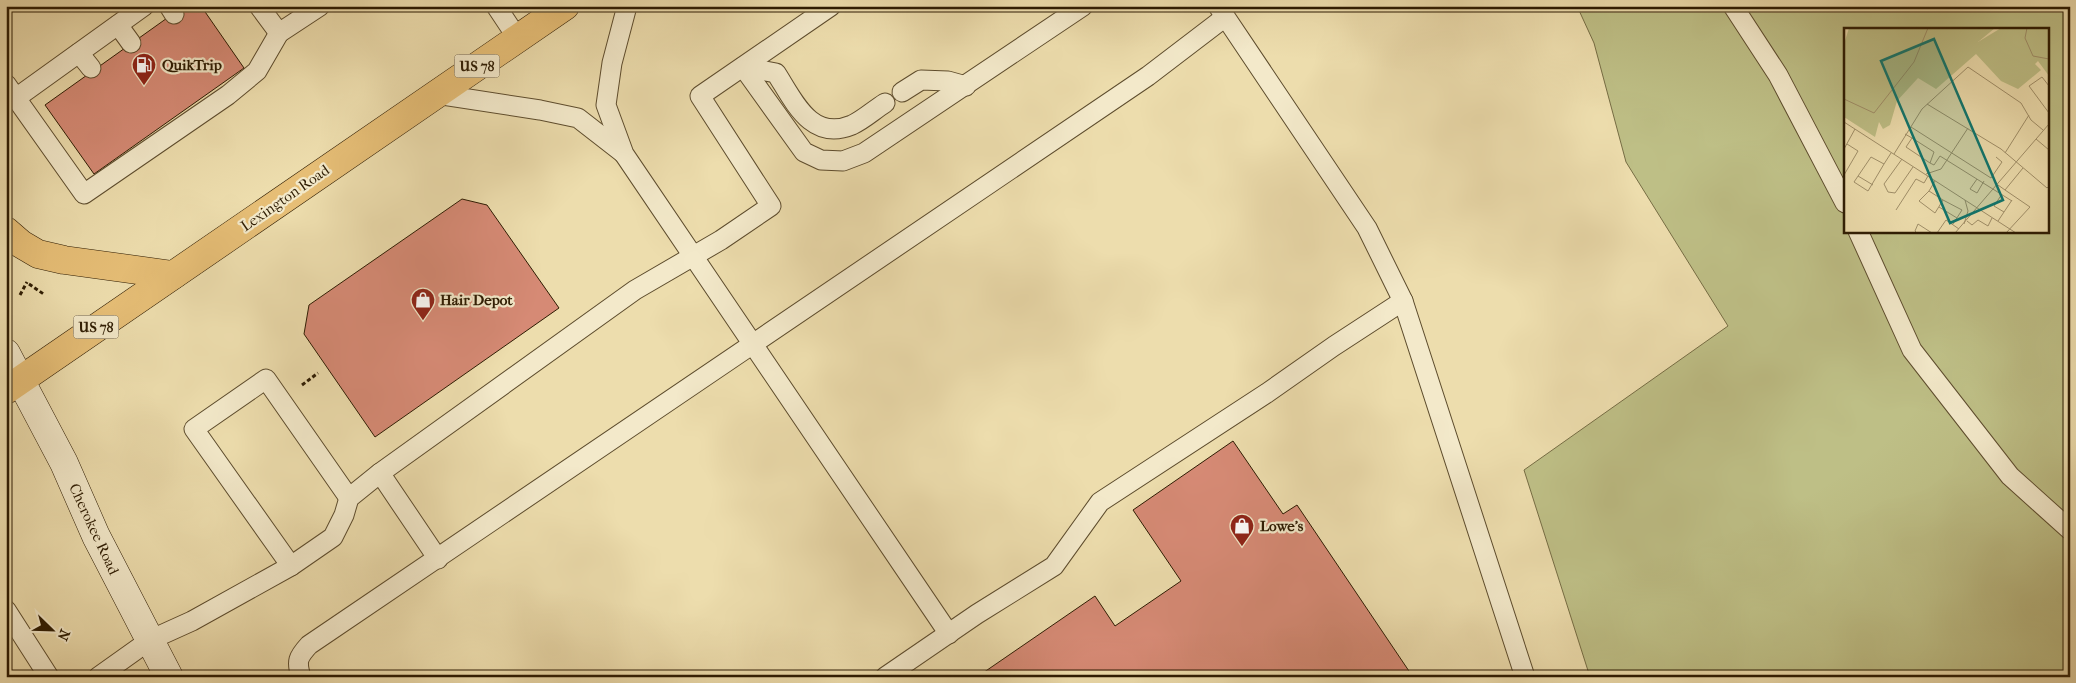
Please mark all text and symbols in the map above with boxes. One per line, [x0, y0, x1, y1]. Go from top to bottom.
inset map [1844, 28, 2048, 232]
fuel station icon: QuikTrip [131, 52, 157, 86]
road number: US 78 [454, 54, 500, 78]
place label: QuikTrip [162, 56, 222, 74]
street label: Lexington Road [237, 160, 333, 235]
shop icon: Hair Depot [410, 287, 436, 321]
place label: Hair Depot [440, 291, 513, 309]
road number: US 78 [74, 316, 118, 338]
street label: Cherokee Road [65, 481, 123, 578]
shop icon: Lowe's [1229, 513, 1255, 547]
place label: Lowe's [1260, 517, 1304, 535]
north arrow [28, 606, 78, 656]
text: N [53, 627, 73, 643]

